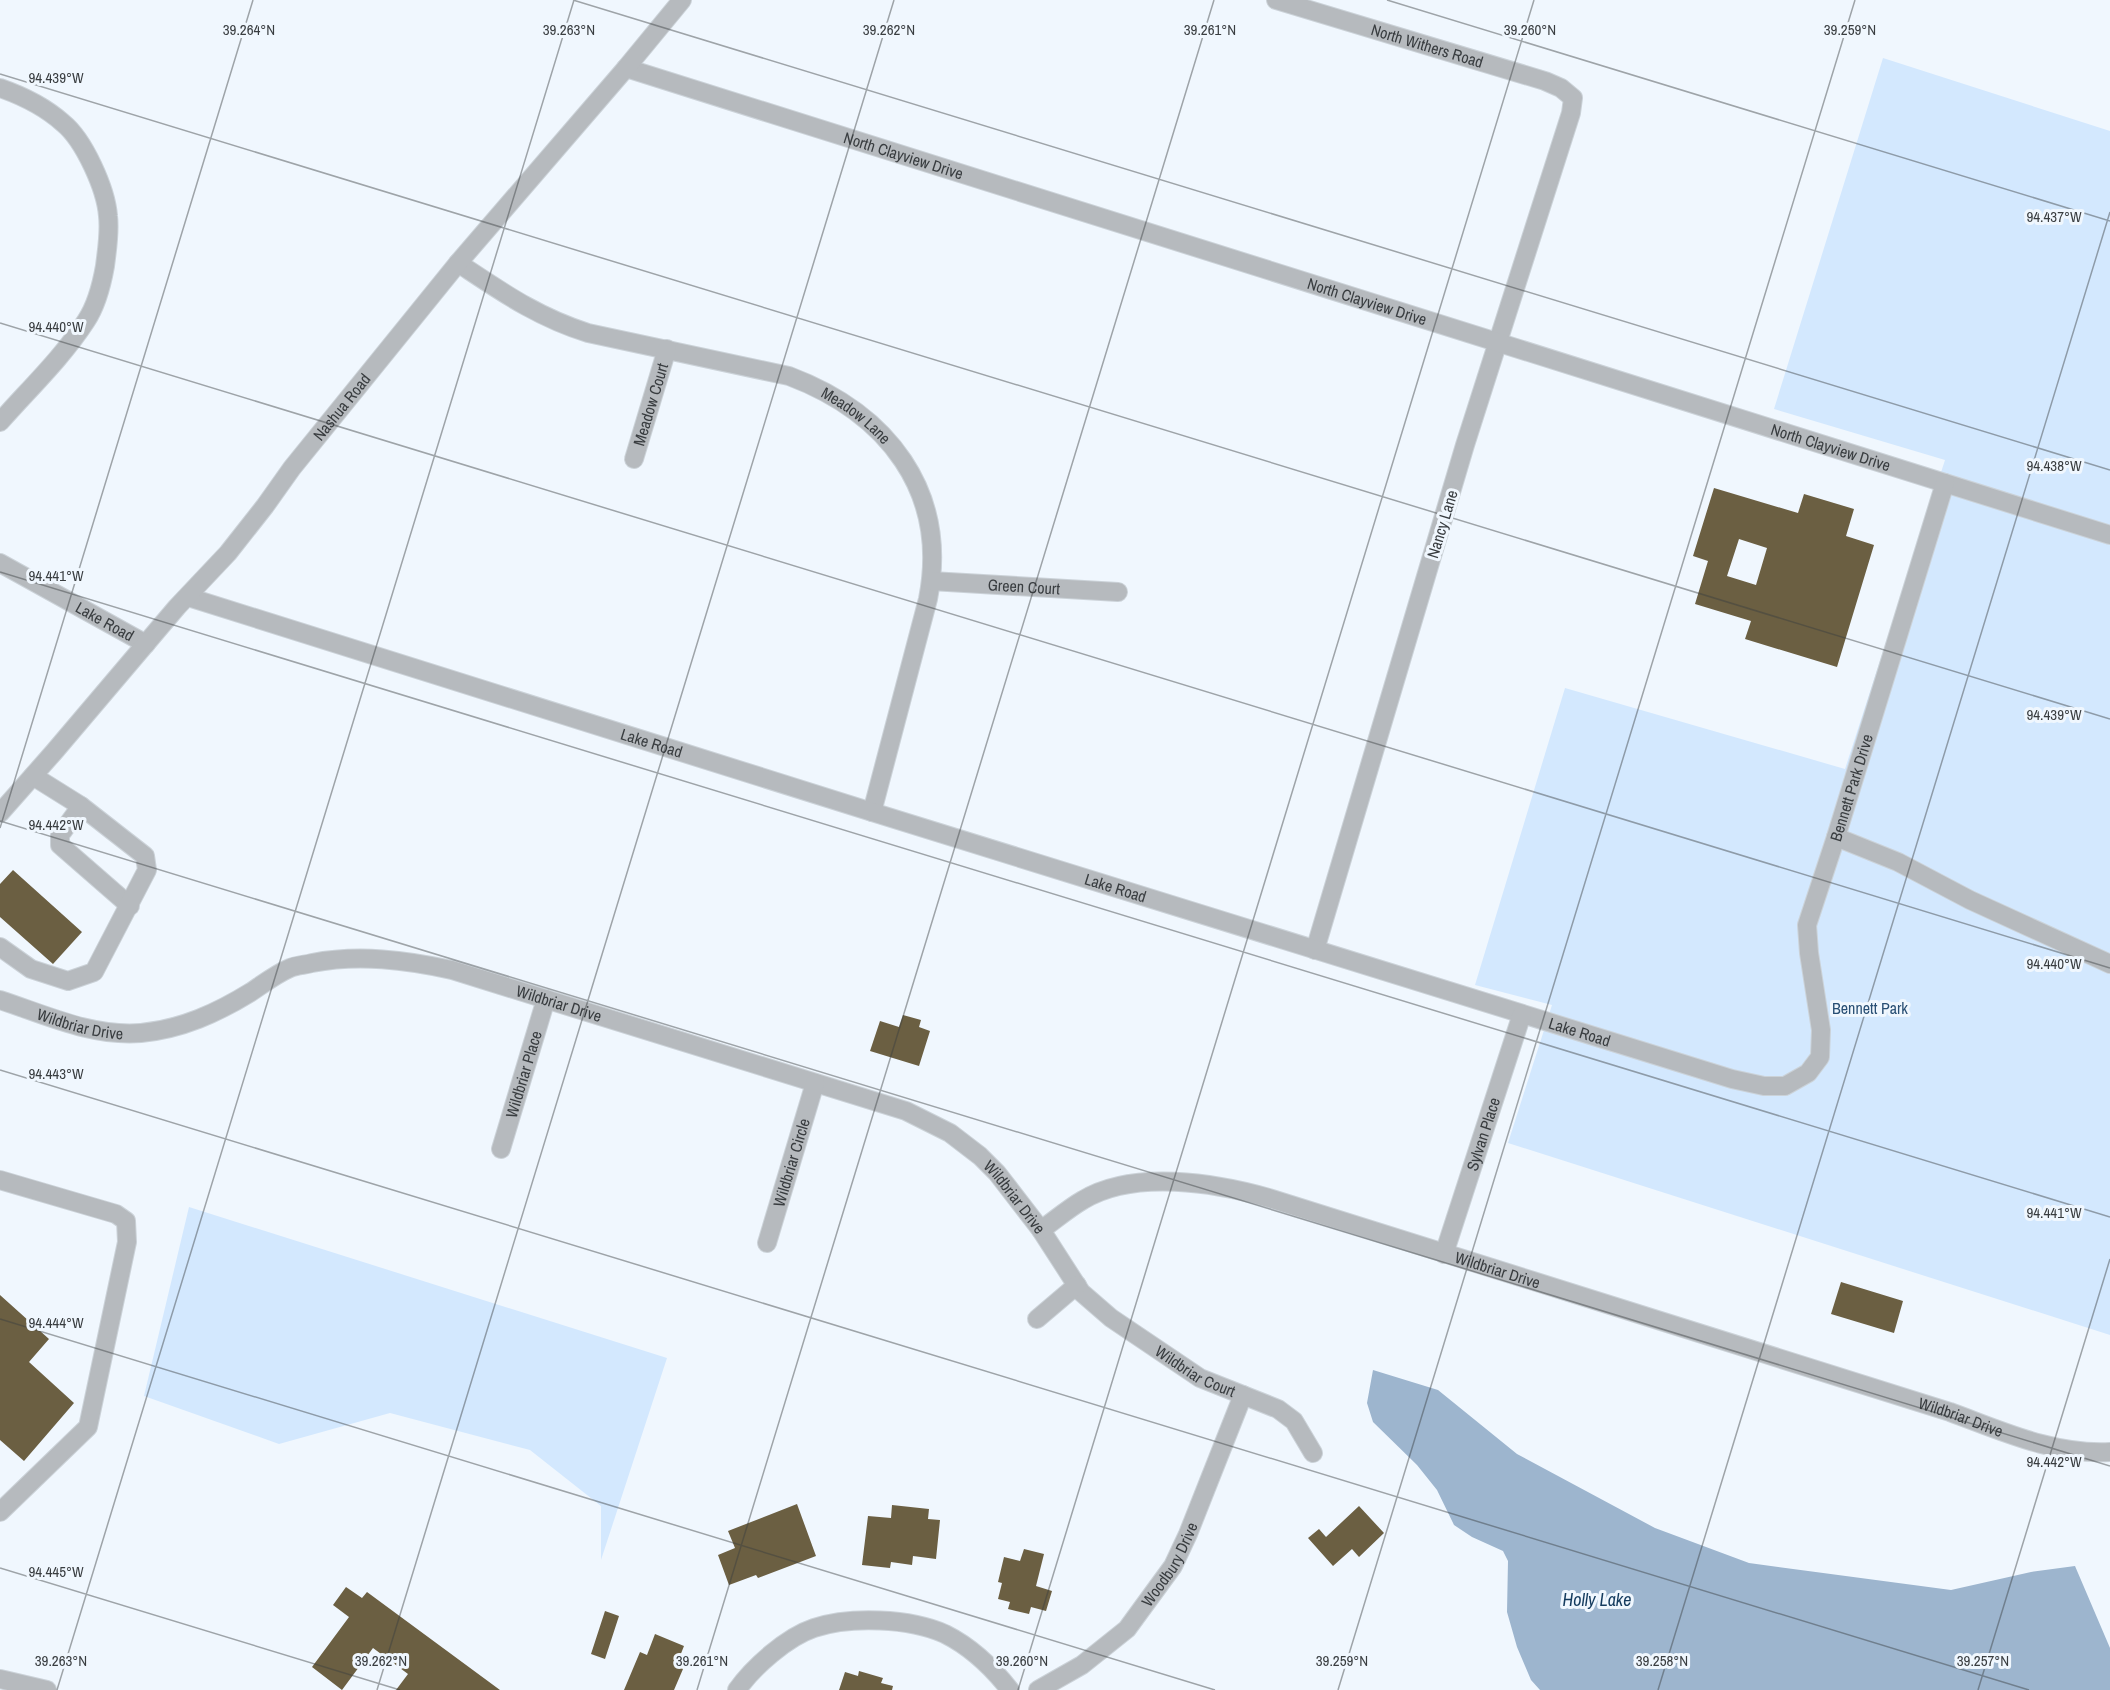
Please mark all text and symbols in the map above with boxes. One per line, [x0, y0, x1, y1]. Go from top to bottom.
street label: North Withers Road [1369, 18, 1486, 73]
text: 39.264°N [223, 19, 275, 40]
text: 39.263°N [543, 19, 595, 40]
text: 39.262°N [863, 19, 915, 40]
text: 39.261°N [1184, 19, 1236, 40]
text: 39.260°N [1504, 19, 1556, 40]
text: 39.259°N [1824, 19, 1876, 40]
text: 94.439°W [28, 67, 84, 88]
street label: North Clayview Drive [841, 126, 966, 184]
text: 94.437°W [2026, 206, 2082, 227]
street label: North Clayview Drive [1305, 272, 1430, 330]
text: 94.440°W [28, 316, 84, 337]
street label: Meadow Court [628, 360, 673, 448]
street label: Nashua Road [308, 369, 375, 445]
street label: Meadow Lane [818, 381, 896, 449]
street label: North Clayview Drive [1768, 418, 1893, 476]
text: 94.438°W [2026, 455, 2082, 476]
street label: Nancy Lane [1421, 487, 1463, 561]
text: 94.441°W [28, 565, 84, 586]
street label: Green Court [987, 573, 1061, 600]
street label: Lake Road [72, 596, 138, 646]
text: 94.439°W [2026, 704, 2082, 725]
street label: Lake Road [618, 723, 685, 763]
street label: Bennett Park Drive [1824, 731, 1878, 844]
text: 94.442°W [28, 814, 84, 835]
street label: Lake Road [1082, 868, 1149, 908]
text: 94.440°W [2026, 953, 2082, 974]
street label: Wildbriar Drive [514, 980, 604, 1027]
park label: Bennett Park [1832, 997, 1908, 1019]
street label: Wildbriar Drive [34, 1003, 124, 1044]
street label: Lake Road [1546, 1012, 1613, 1052]
street label: Wildbriar Place [500, 1028, 547, 1120]
text: 94.443°W [28, 1063, 84, 1084]
street label: Sylvan Place [1461, 1095, 1505, 1174]
street label: Wildbriar Circle [767, 1116, 815, 1209]
street label: Wildbriar Drive [979, 1155, 1051, 1238]
text: 94.441°W [2026, 1202, 2082, 1223]
street label: Wildbriar Drive [1452, 1246, 1543, 1294]
text: 94.444°W [28, 1312, 84, 1333]
street label: Wildbriar Court [1151, 1340, 1239, 1402]
street label: Wildbriar Drive [1916, 1392, 2006, 1442]
text: 94.442°W [2026, 1451, 2082, 1472]
street label: Woodbury Drive [1136, 1519, 1203, 1611]
text: 94.445°W [28, 1561, 84, 1582]
water label: Holly Lake [1563, 1587, 1631, 1612]
text: 39.263°N [35, 1650, 87, 1671]
text: 39.262°N [355, 1650, 407, 1671]
text: 39.261°N [676, 1650, 728, 1671]
text: 39.260°N [996, 1650, 1048, 1671]
text: 39.259°N [1316, 1650, 1368, 1671]
text: 39.258°N [1636, 1650, 1688, 1671]
text: 39.257°N [1957, 1650, 2009, 1671]

